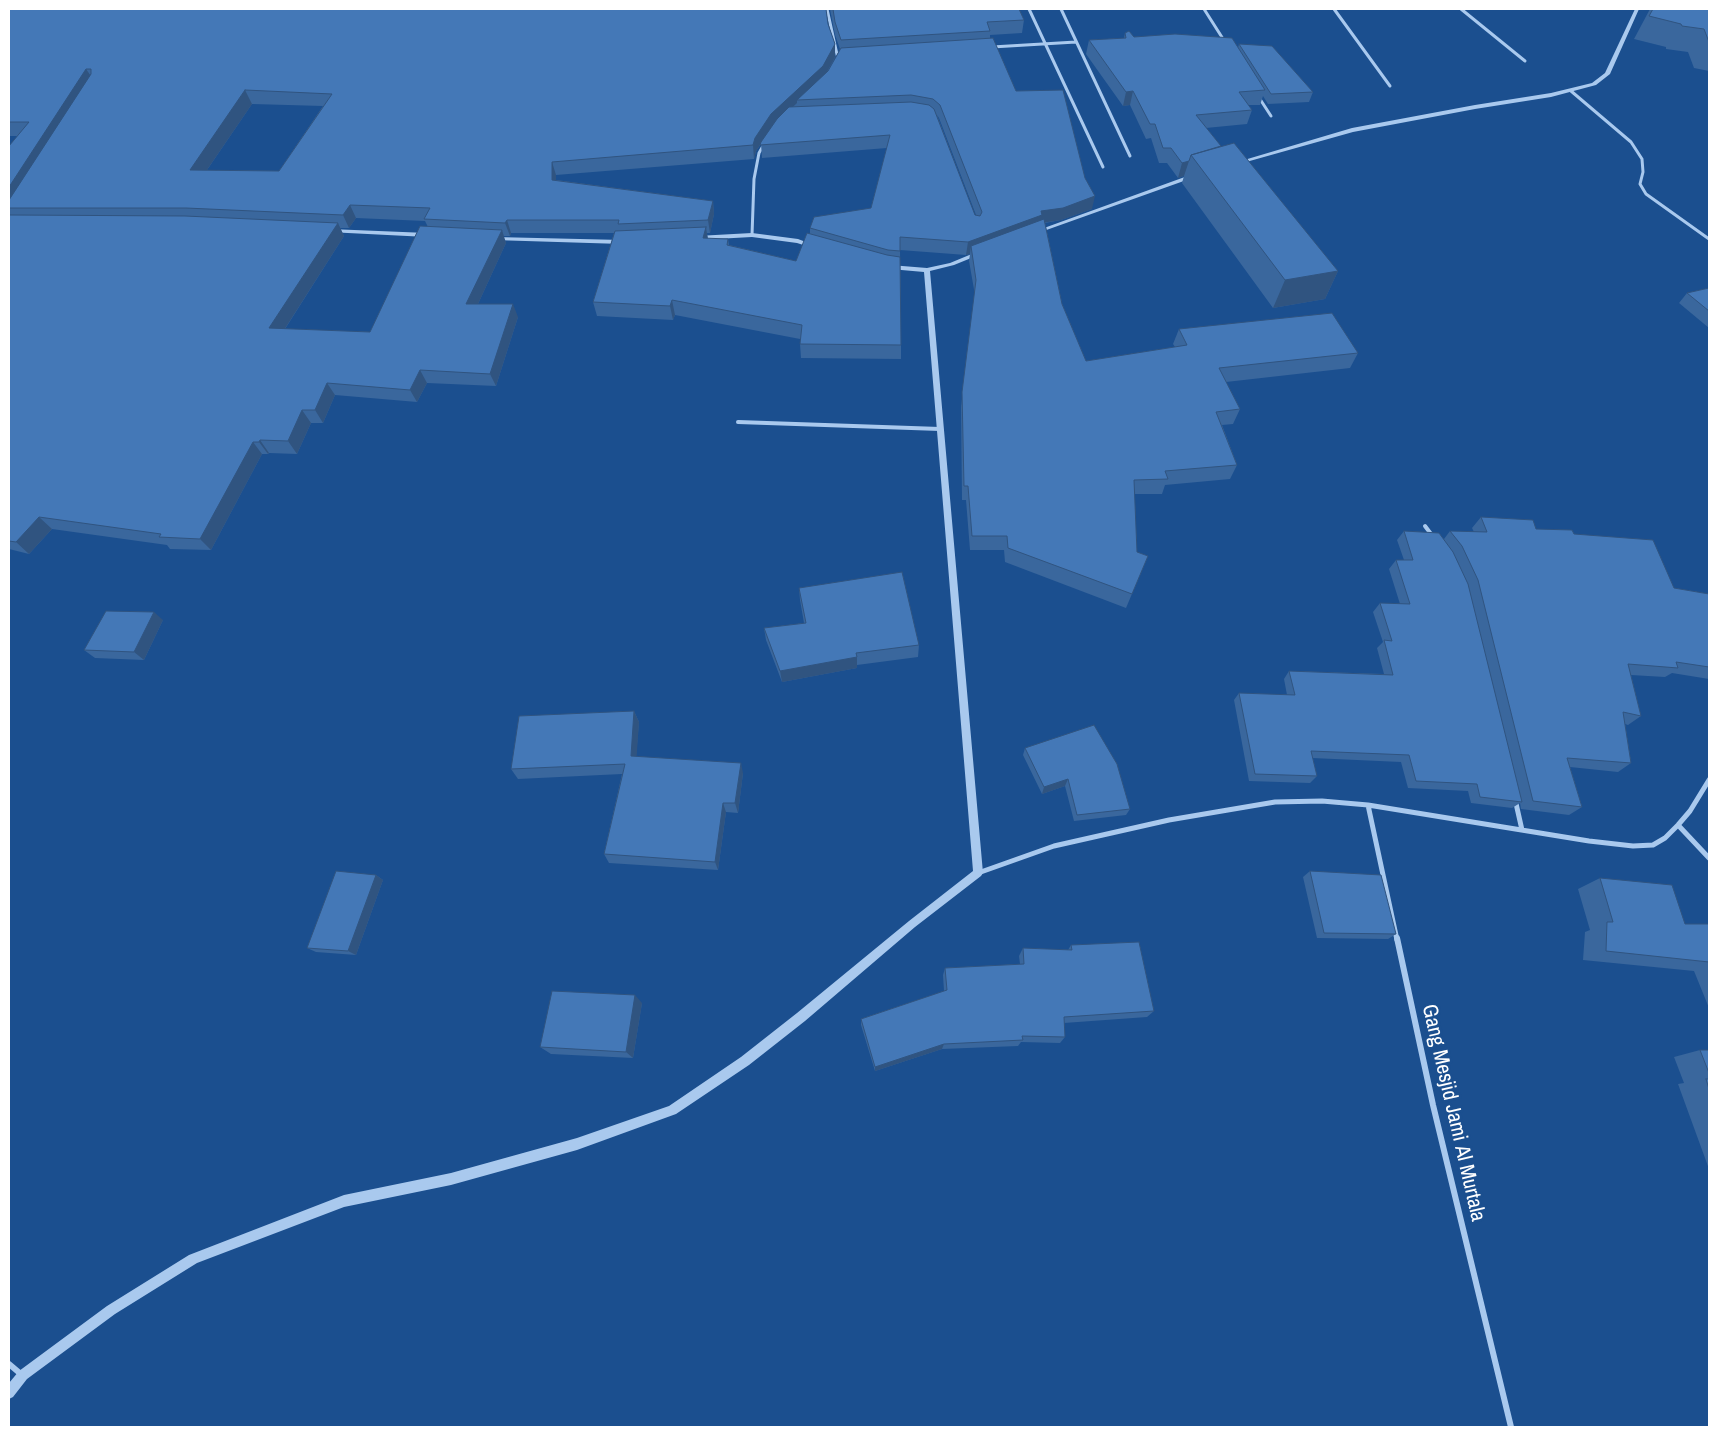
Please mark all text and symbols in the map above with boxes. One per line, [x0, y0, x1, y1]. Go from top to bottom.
street label: Gang Mesjid Jami Al Murtala [1416, 1002, 1490, 1224]

